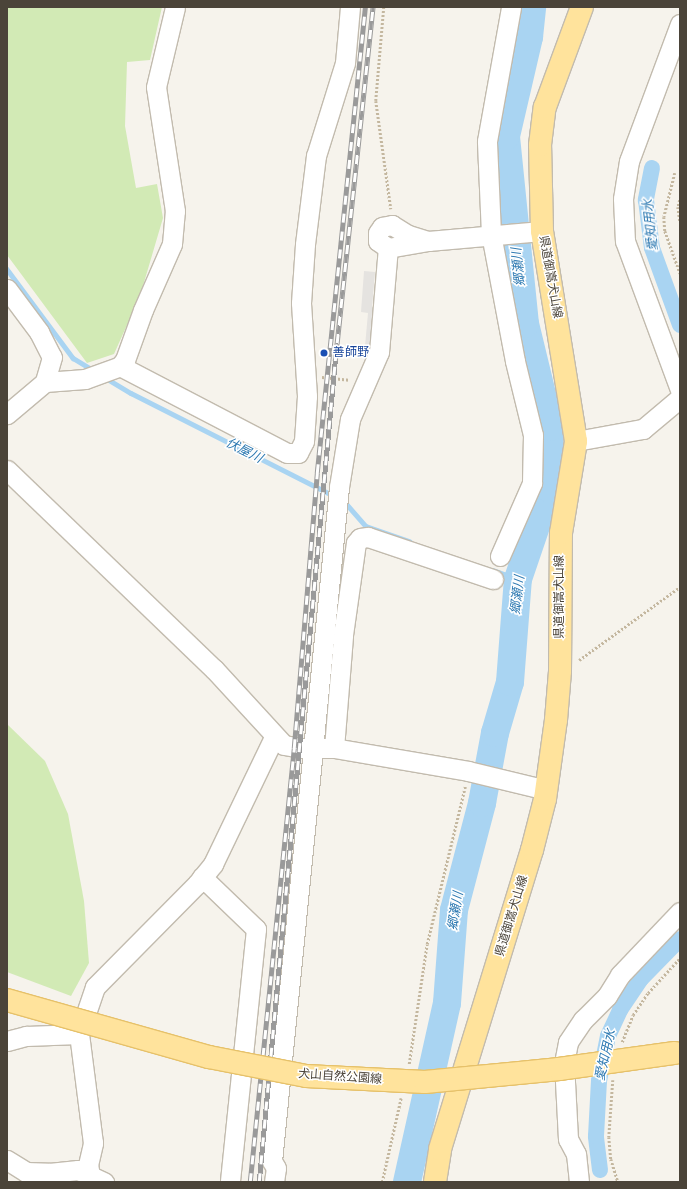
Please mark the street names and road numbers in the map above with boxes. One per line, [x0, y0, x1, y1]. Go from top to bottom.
street label: 県道御嵩犬山線 [536, 234, 564, 320]
street label: 県道御嵩犬山線 [553, 555, 567, 639]
street label: 県道御嵩犬山線 [493, 874, 531, 958]
street label: 犬山自然公園線 [298, 1067, 382, 1087]

